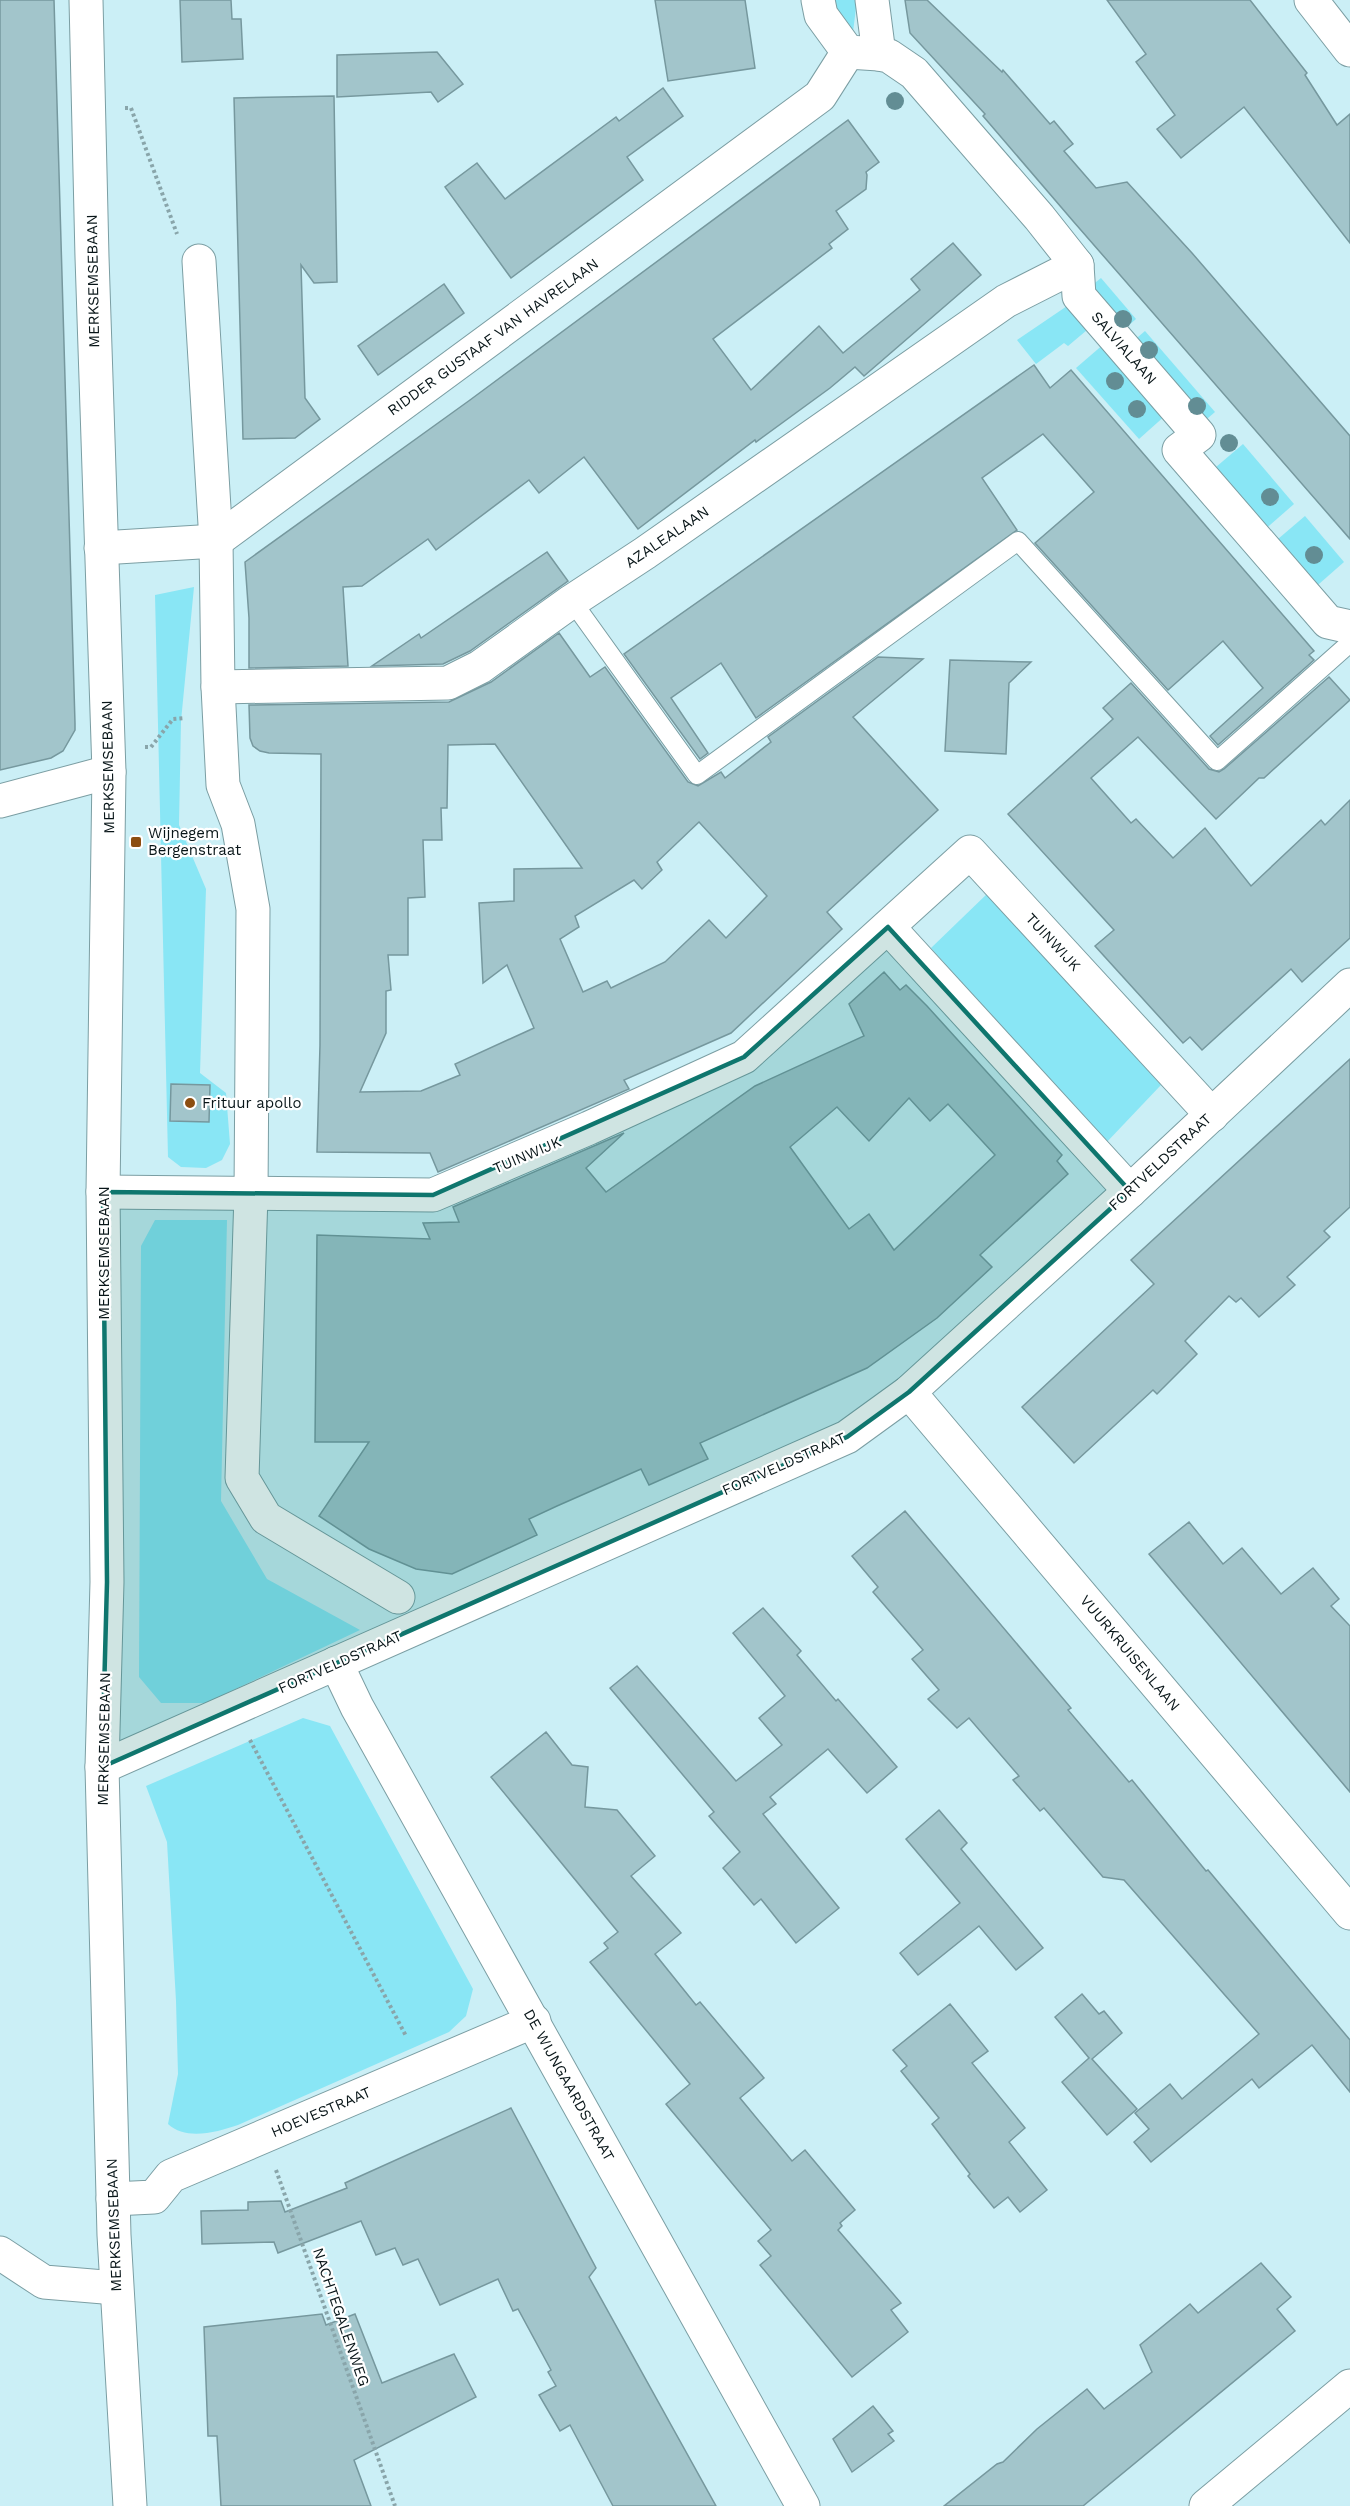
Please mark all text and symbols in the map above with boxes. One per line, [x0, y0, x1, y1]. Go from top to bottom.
street label: MERKSEMSEBAAN [83, 214, 103, 348]
street label: RIDDER GUSTAAF VAN HAVRELAAN [384, 254, 602, 420]
street label: SALVIALAAN [1087, 308, 1161, 388]
street label: AZALEALAAN [622, 502, 712, 572]
street label: MERKSEMSEBAAN [98, 700, 118, 834]
place label: Wijnegem Bergenstraat [148, 824, 242, 859]
marker: Wijnegem Bergenstraat [129, 835, 143, 849]
street label: TUINWIJK [1022, 909, 1084, 975]
place label: Frituur apollo [202, 1094, 301, 1112]
marker: Frituur apollo [183, 1096, 197, 1110]
street label: FORTVELDSTRAAT [1105, 1110, 1215, 1214]
street label: TUINWIJK [490, 1133, 564, 1177]
street label: MERKSEMSEBAAN [95, 1186, 113, 1320]
street label: FORTVELDSTRAAT [719, 1429, 849, 1499]
street label: VUURKRUISENLAAN [1076, 1591, 1184, 1715]
street label: FORTVELDSTRAAT [275, 1627, 405, 1697]
street label: MERKSEMSEBAAN [94, 1672, 114, 1806]
street label: DE WIJNGAARDSTRAAT [520, 2006, 618, 2164]
street label: HOEVESTRAAT [268, 2083, 374, 2141]
street label: MERKSEMSEBAAN [103, 2158, 125, 2292]
street label: NACHTEGALENWEG [309, 2245, 373, 2389]

